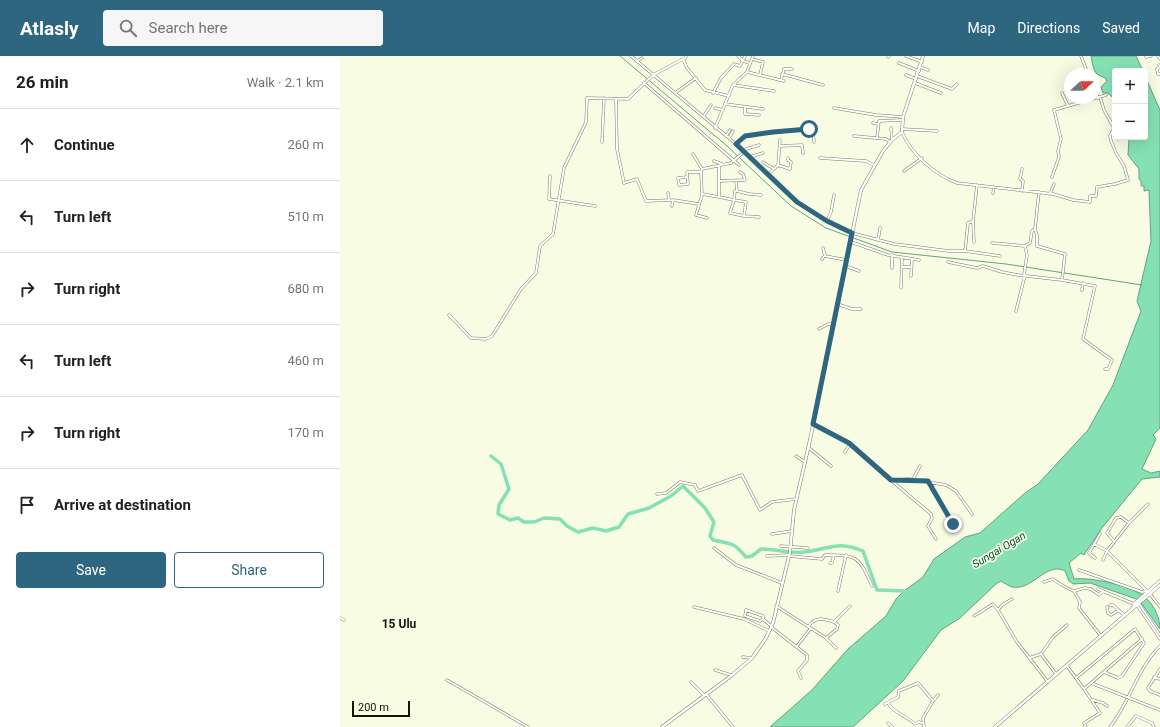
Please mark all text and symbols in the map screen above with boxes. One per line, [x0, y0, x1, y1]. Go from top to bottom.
search box [103, 10, 383, 46]
text: Atlasly [20, 17, 79, 40]
icon: search [117, 17, 139, 39]
text: Search here [149, 19, 228, 37]
text: Map [968, 20, 995, 36]
text: Directions [1017, 20, 1080, 36]
text: Saved [1102, 20, 1140, 36]
north arrow [1064, 68, 1100, 104]
map controls [1112, 68, 1148, 140]
button: + [1112, 68, 1148, 104]
text: 26 min [16, 72, 69, 92]
text: Walk · 2.1 km [247, 75, 324, 90]
button: − [1112, 104, 1148, 140]
route start [800, 120, 818, 138]
icon: ahead [16, 134, 38, 156]
text: Continue [54, 136, 115, 154]
text: 260 m [287, 137, 324, 152]
icon: left [16, 206, 38, 228]
text: Turn left [54, 208, 111, 226]
text: 510 m [287, 209, 324, 224]
icon: right [16, 278, 38, 300]
text: Turn right [54, 280, 120, 298]
text: 680 m [287, 281, 324, 296]
icon: left [16, 350, 38, 372]
text: Turn left [54, 352, 111, 370]
text: 460 m [287, 353, 324, 368]
icon: right [16, 422, 38, 444]
text: Turn right [54, 424, 120, 442]
text: 170 m [287, 425, 324, 440]
icon: arrive [16, 494, 38, 516]
text: Arrive at destination [54, 496, 191, 514]
route end [944, 515, 962, 533]
water label: Sungai Ogan [970, 529, 1028, 571]
button: Save [16, 552, 166, 588]
button: Share [174, 552, 324, 588]
district label: 15 Ulu [382, 617, 417, 631]
scale bar [352, 699, 410, 718]
text: 200 m [358, 701, 389, 714]

